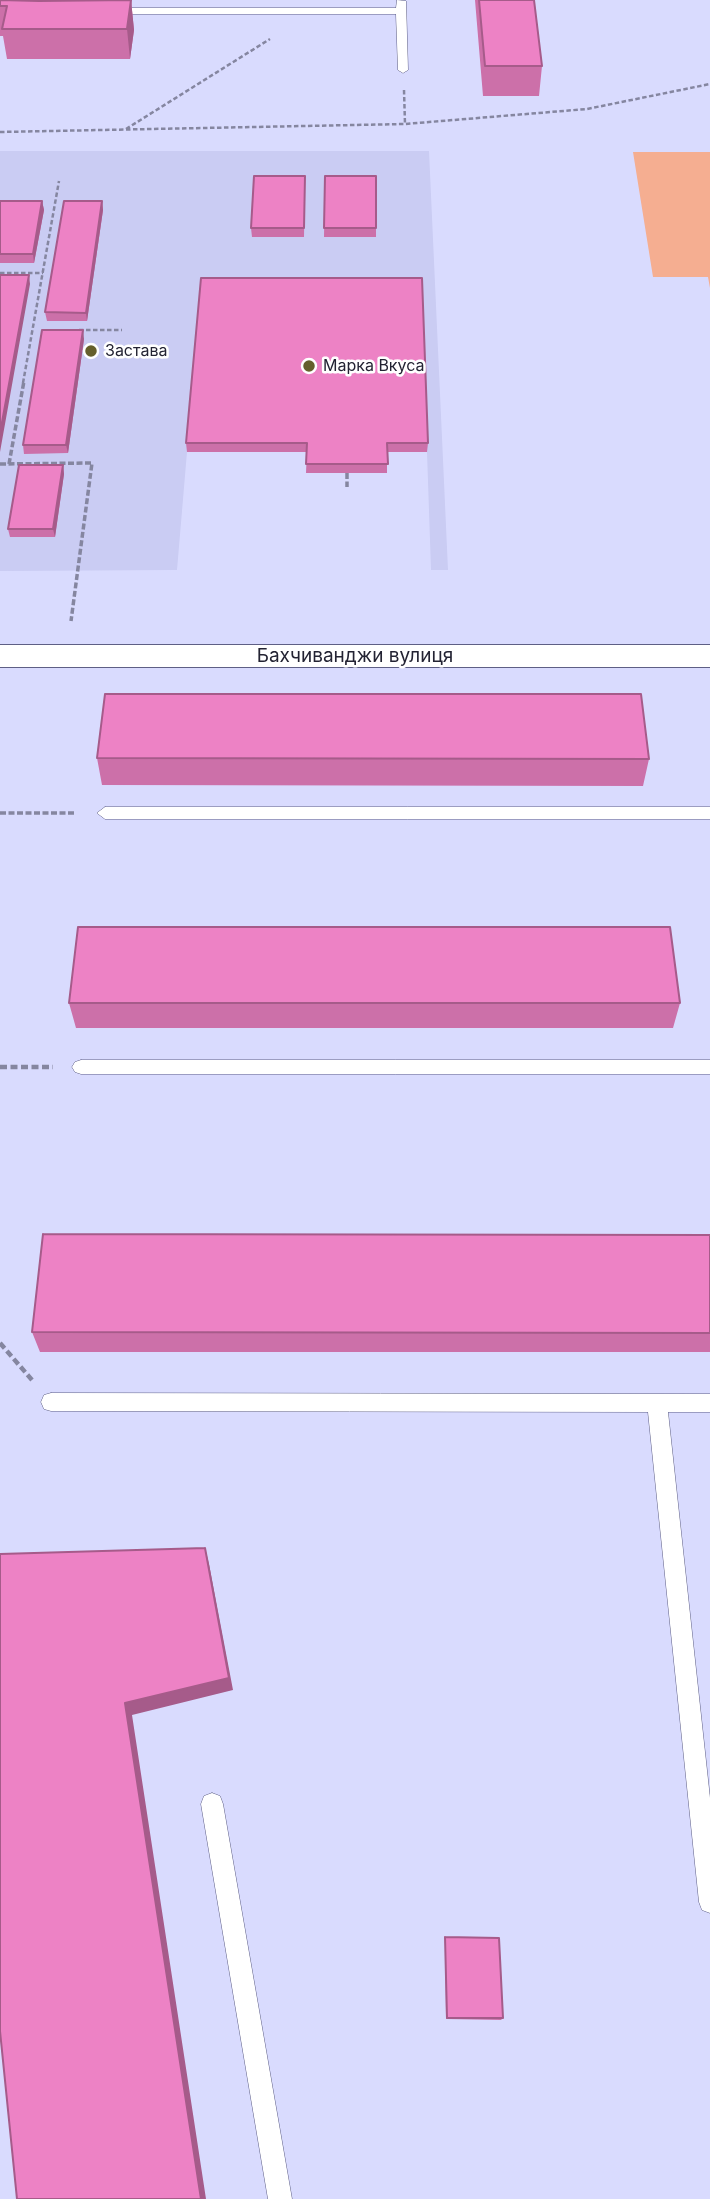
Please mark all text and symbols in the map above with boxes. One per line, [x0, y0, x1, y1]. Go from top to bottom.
place label: Застава [105, 341, 167, 361]
marker: Застава [83, 343, 99, 359]
place label: Марка Вкуса [323, 356, 424, 376]
marker: Марка Вкуса [301, 358, 317, 374]
street label: Бахчиванджи вулиця [257, 645, 453, 667]

